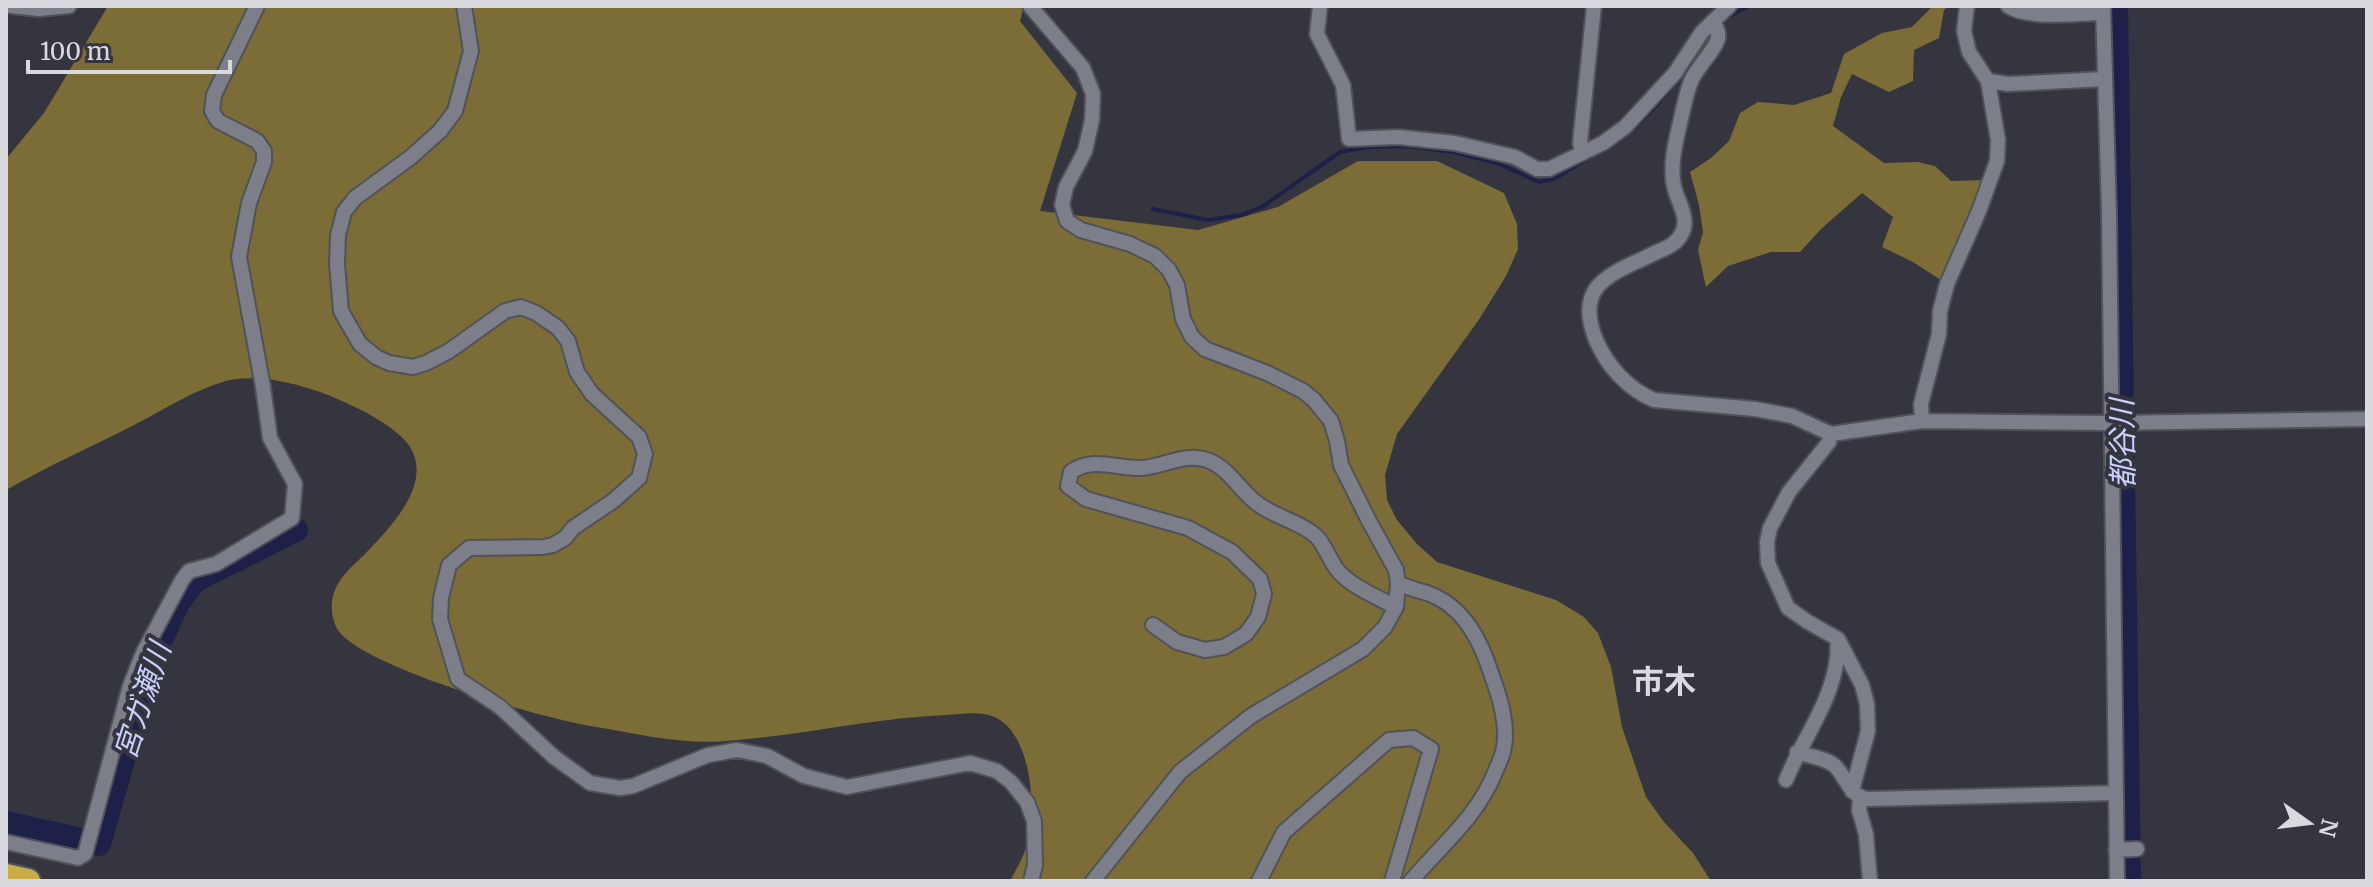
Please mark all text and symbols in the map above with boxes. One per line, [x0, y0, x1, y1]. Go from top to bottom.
scale bar [28, 24, 230, 74]
text: 100 m [40, 36, 111, 67]
water label: 都谷川 [2102, 396, 2142, 489]
water label: 宮ガ瀬川 [105, 635, 180, 764]
district label: 市木 [1632, 662, 1696, 702]
north arrow [2269, 783, 2349, 863]
text: N [2313, 816, 2344, 840]

